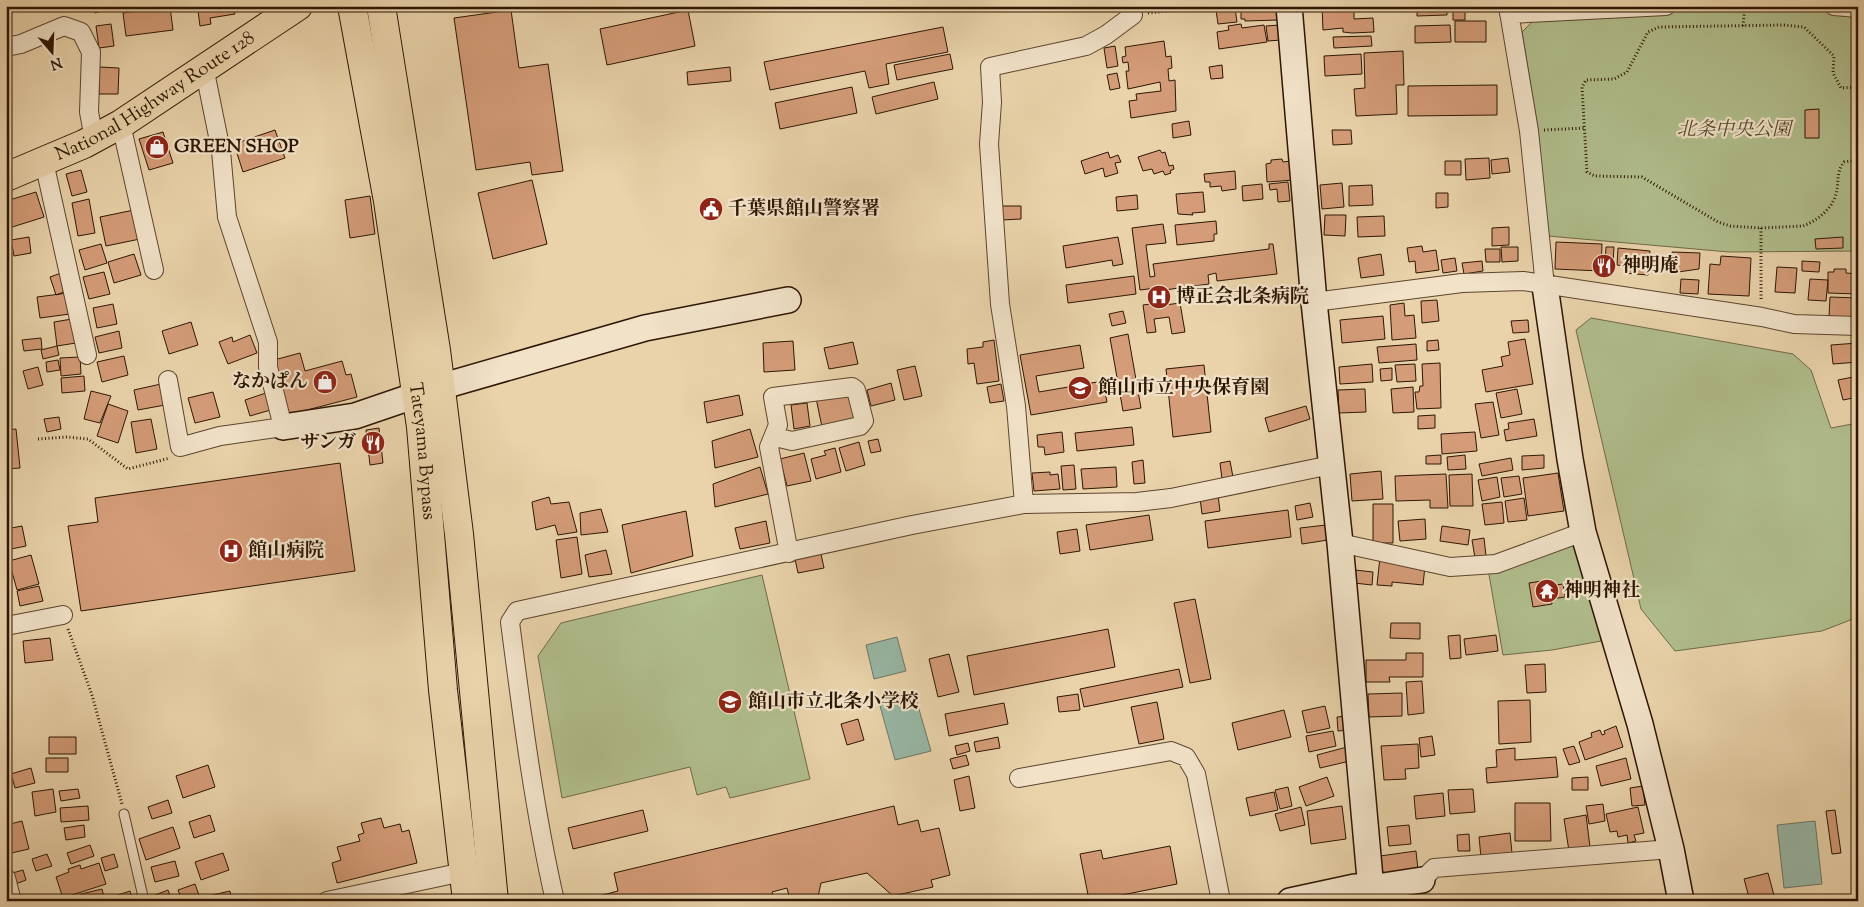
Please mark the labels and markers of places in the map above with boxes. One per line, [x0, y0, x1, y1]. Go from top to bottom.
shop icon: GREEN SHOP [144, 134, 170, 160]
place label: GREEN SHOP [174, 134, 299, 161]
public building icon: 千葉県館山警察署 [698, 196, 724, 222]
place label: 千葉県館山警察署 [728, 196, 880, 223]
restaurant icon: 神明庵 [1591, 253, 1617, 279]
place label: 神明庵 [1622, 253, 1679, 280]
hospital icon: 博正会北条病院 [1146, 284, 1172, 310]
place label: 博正会北条病院 [1176, 284, 1309, 311]
place label: なかぱん [232, 369, 308, 396]
shop icon: なかぱん [312, 369, 338, 395]
school or university icon: 館山市立中央保育園 [1067, 375, 1093, 401]
place label: 館山市立中央保育園 [1098, 375, 1269, 402]
place label: サンガ [300, 430, 356, 457]
restaurant icon: サンガ [360, 430, 386, 456]
hospital icon: 館山病院 [218, 538, 244, 564]
place label: 館山病院 [248, 538, 324, 565]
temple icon: 神明神社 [1534, 578, 1560, 604]
place label: 神明神社 [1564, 578, 1640, 605]
school or university icon: 館山市立北条小学校 [717, 689, 743, 715]
place label: 館山市立北条小学校 [748, 689, 919, 716]

